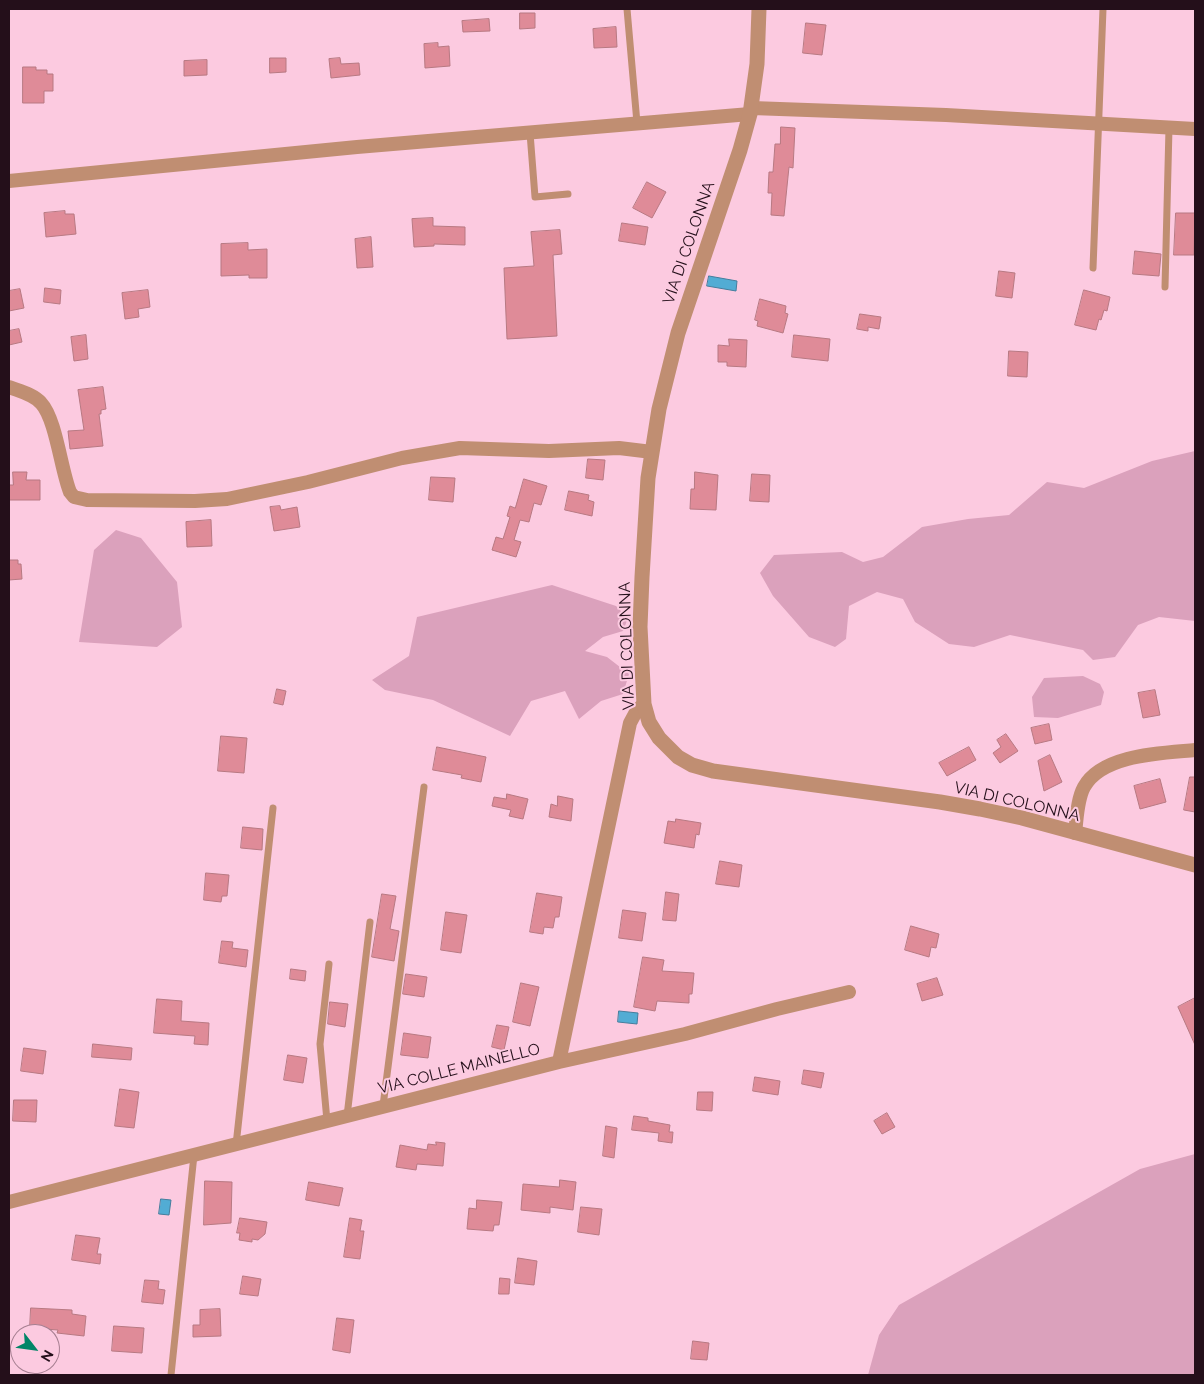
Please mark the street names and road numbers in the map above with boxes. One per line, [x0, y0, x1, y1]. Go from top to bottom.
street label: VIA DI COLONNA [659, 179, 719, 307]
street label: VIA DI COLONNA [615, 581, 639, 711]
street label: VIA DI COLONNA [952, 778, 1082, 826]
street label: VIA COLLE MAINELLO [376, 1040, 542, 1098]

